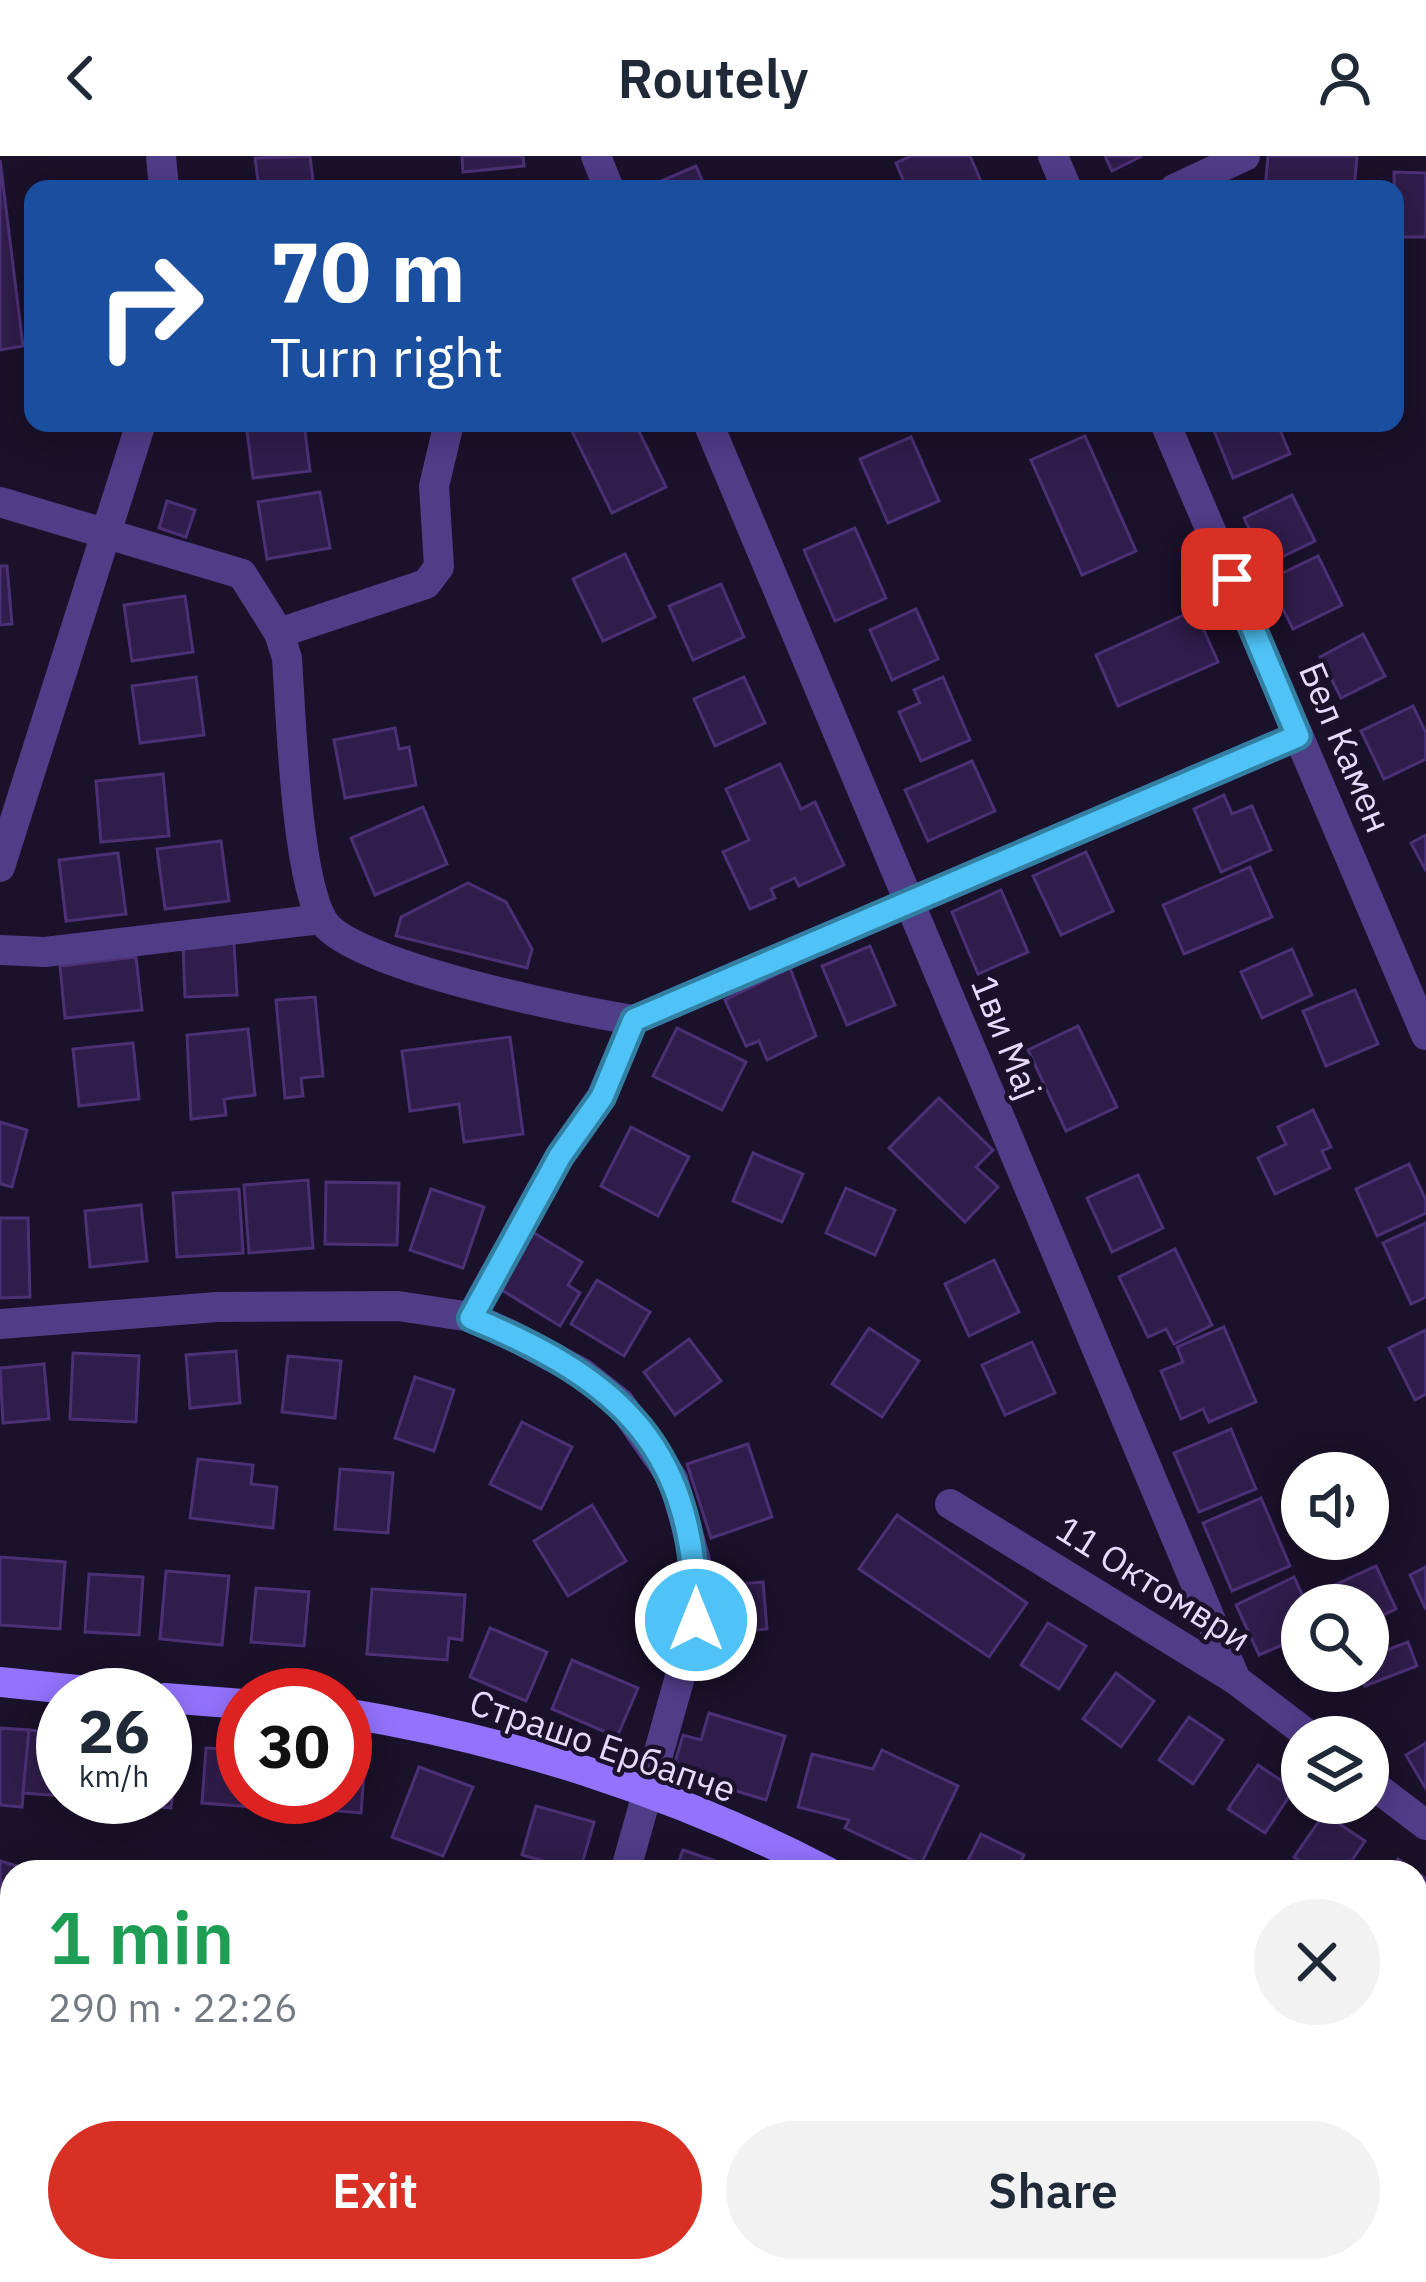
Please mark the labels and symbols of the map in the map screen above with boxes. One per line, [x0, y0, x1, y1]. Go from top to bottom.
pin [1181, 528, 1283, 630]
street label: Бел Камен [1289, 655, 1403, 839]
street label: 1ви Мај [961, 968, 1053, 1106]
street label: 11 Октомври [1048, 1505, 1260, 1661]
position arrow [633, 1557, 759, 1683]
speed limit sign: 30 [216, 1668, 372, 1824]
street label: Страшо Ербапче [464, 1677, 742, 1813]

